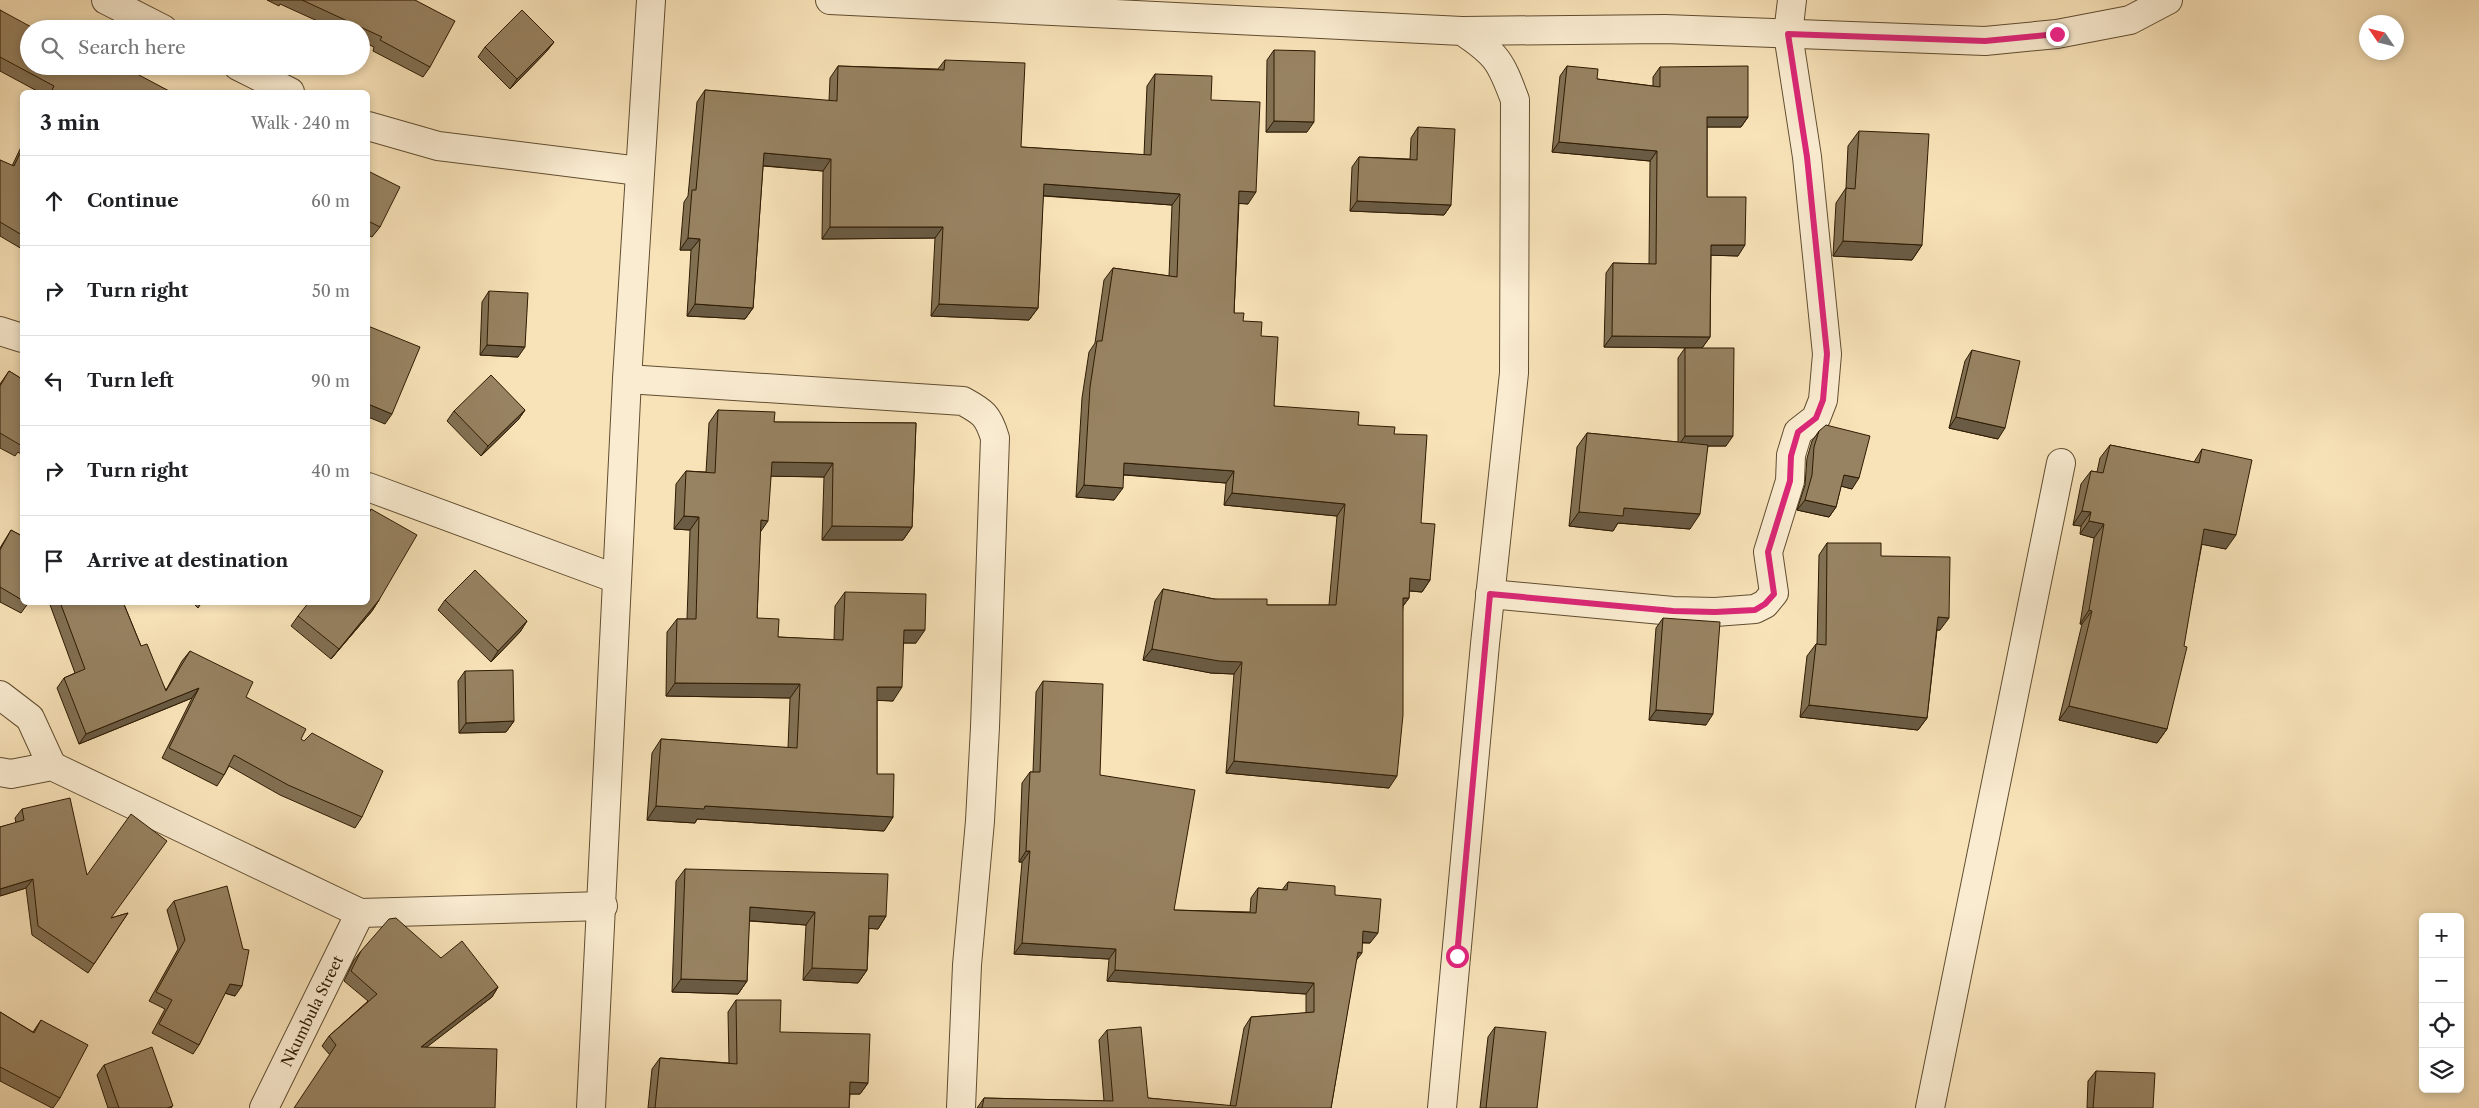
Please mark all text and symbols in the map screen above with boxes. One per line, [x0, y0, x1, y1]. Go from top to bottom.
north arrow [2359, 15, 2404, 60]
search box [20, 20, 370, 75]
route end [2046, 23, 2069, 46]
icon: search [38, 34, 66, 62]
text: Search here [78, 36, 186, 59]
text: 3 min [40, 110, 100, 135]
text: Walk · 240 m [251, 113, 350, 133]
icon: ahead [40, 187, 68, 215]
text: Continue [87, 189, 179, 212]
text: 60 m [311, 191, 350, 211]
icon: right [40, 277, 68, 305]
text: Turn right [87, 279, 188, 302]
text: 50 m [312, 281, 350, 301]
icon: left [40, 367, 68, 395]
text: Turn left [87, 369, 174, 392]
text: 90 m [311, 371, 350, 391]
icon: right [40, 457, 68, 485]
text: Turn right [87, 459, 188, 482]
text: 40 m [311, 461, 350, 481]
icon: arrive [40, 547, 68, 575]
text: Arrive at destination [87, 549, 288, 572]
map controls [2419, 913, 2464, 1093]
button: + [2419, 913, 2464, 958]
route start [1446, 945, 1469, 968]
street label: Nkumbula Street [277, 952, 347, 1070]
button: − [2419, 958, 2464, 1003]
button: locate [2419, 1003, 2464, 1048]
button: layers [2419, 1048, 2464, 1093]

